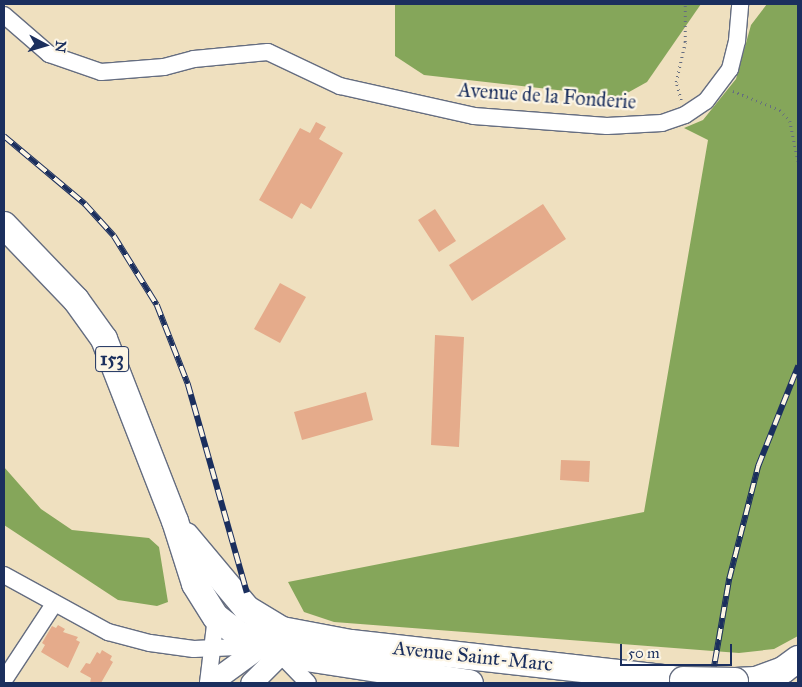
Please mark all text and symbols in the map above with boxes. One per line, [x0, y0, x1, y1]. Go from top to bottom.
north arrow [20, 20, 70, 70]
text: N [51, 40, 69, 53]
street label: Avenue de la Fonderie [457, 78, 637, 114]
road number: 153 [94, 342, 130, 376]
scale bar [622, 634, 734, 666]
street label: Avenue Saint-Marc [392, 636, 554, 676]
text: 50 m [628, 644, 660, 662]

